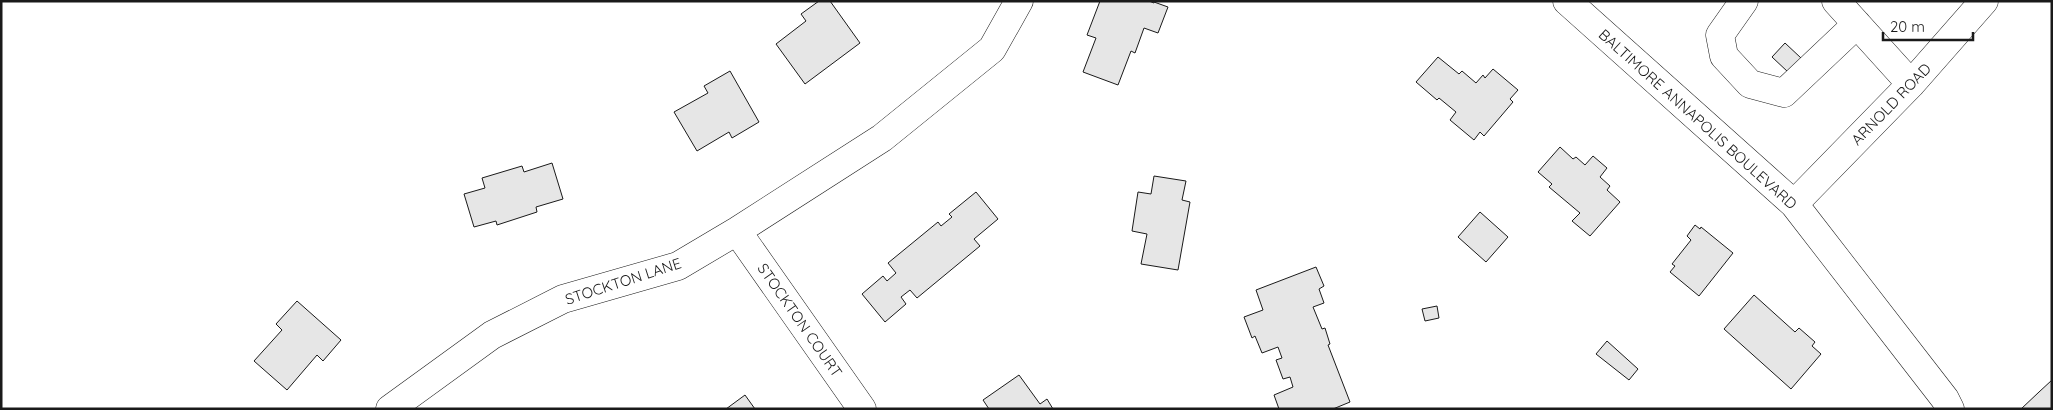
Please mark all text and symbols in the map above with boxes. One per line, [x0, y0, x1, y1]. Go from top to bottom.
scale bar [1883, 10, 1973, 42]
text: 20 m [1890, 17, 1925, 36]
street label: BALTIMORE ANNAPOLIS BOULEVARD [1595, 25, 1801, 213]
street label: ARNOLD ROAD [1847, 59, 1935, 149]
street label: STOCKTON LANE [563, 253, 683, 309]
street label: STOCKTON COURT [754, 259, 846, 381]

